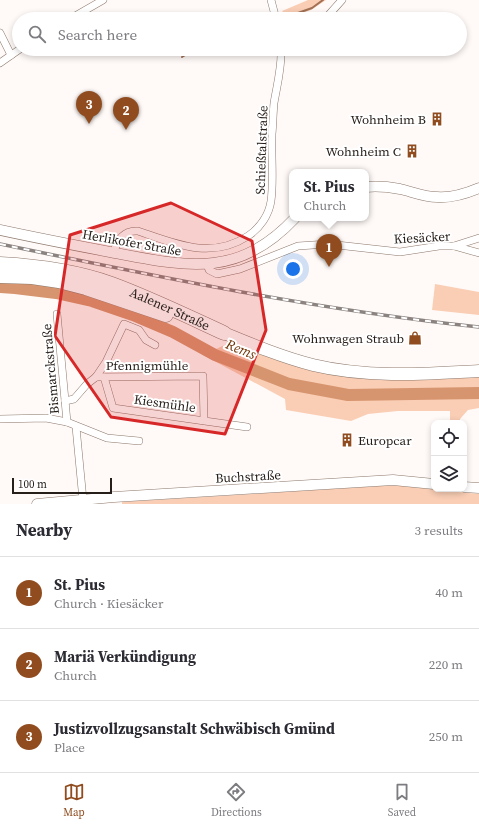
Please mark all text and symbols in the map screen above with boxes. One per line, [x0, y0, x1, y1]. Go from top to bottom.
search box [12, 12, 467, 56]
icon: search [26, 23, 48, 45]
text: Search here [58, 24, 137, 45]
pin: 3 [76, 91, 102, 124]
pin: 2 [113, 97, 139, 130]
street label: Schießtalstraße [251, 105, 272, 195]
place label: Wohnheim B [350, 111, 426, 128]
building icon: Wohnheim B [429, 111, 445, 127]
place label: Wohnheim C [325, 143, 401, 160]
building icon: Wohnheim C [404, 143, 420, 159]
popup [289, 169, 369, 221]
text: St. Pius [304, 176, 355, 197]
text: Church [304, 197, 346, 214]
street label: Herlikofer Straße [81, 225, 183, 260]
street label: Kiesäcker [393, 228, 451, 247]
pin: 1 [316, 234, 342, 267]
your location [283, 259, 303, 279]
street label: Aalener Straße [127, 284, 213, 334]
street label: Bismarckstraße [38, 323, 63, 415]
place label: Wohnwagen Straub [292, 330, 404, 347]
shop icon: Wohnwagen Straub [407, 330, 423, 346]
water label: Rems [222, 334, 260, 364]
street label: Pfennigmühle [106, 357, 189, 374]
street label: Kiesmühle [133, 391, 197, 416]
map controls [431, 420, 467, 492]
button: locate [431, 420, 467, 456]
building icon: Europcar [339, 432, 355, 448]
place label: Europcar [358, 432, 412, 449]
button: layers [431, 456, 467, 492]
street label: Buchstraße [215, 466, 282, 487]
scale bar [12, 476, 112, 495]
text: 100 m [18, 477, 47, 492]
text: Nearby [16, 518, 72, 542]
text: 3 results [415, 522, 463, 539]
text: St. Pius [54, 574, 105, 595]
text: 1 [25, 584, 33, 601]
text: 40 m [435, 584, 463, 601]
text: Church · Kiesäcker [54, 595, 164, 612]
text: Mariä Verkündigung [54, 646, 196, 667]
text: 2 [25, 656, 33, 673]
text: 220 m [429, 656, 463, 673]
text: Church [54, 667, 97, 684]
text: Justizvollzugsanstalt Schwäbisch Gmünd [54, 718, 335, 739]
text: 3 [25, 728, 33, 745]
text: 250 m [429, 728, 463, 745]
text: Place [54, 739, 85, 756]
tab: Map [63, 781, 85, 820]
tab: Directions [211, 781, 262, 820]
tab: Saved [388, 781, 416, 820]

